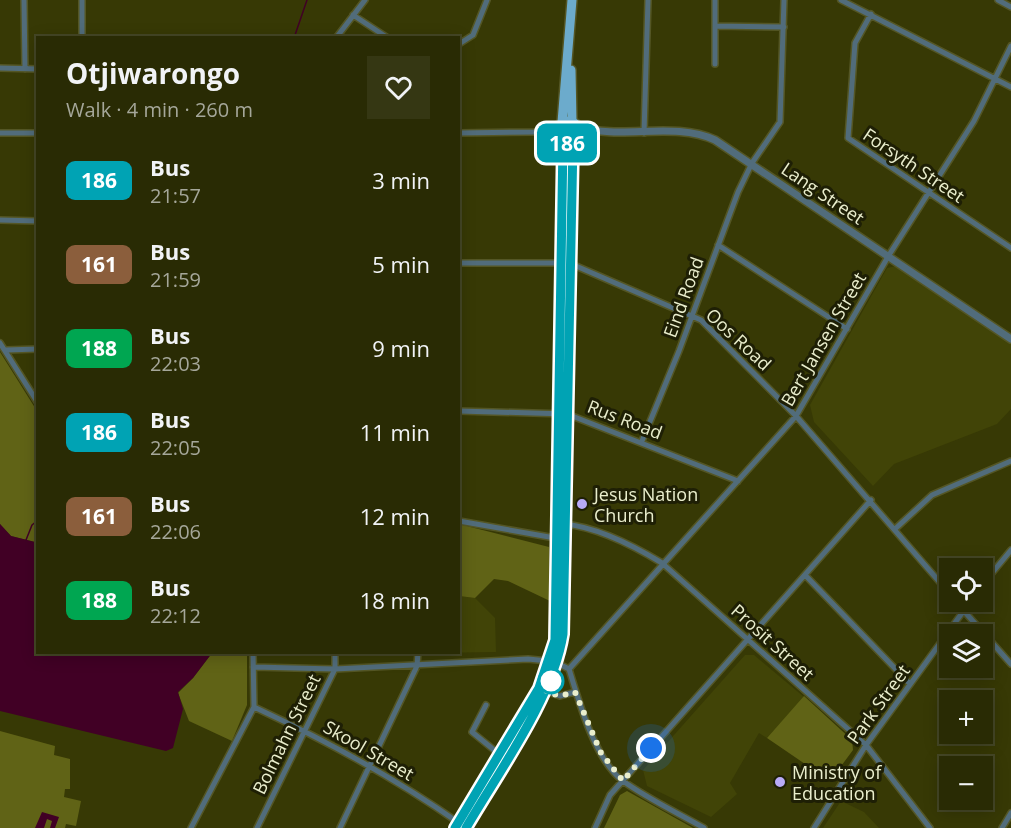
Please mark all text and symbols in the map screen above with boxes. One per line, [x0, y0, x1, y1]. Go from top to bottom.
text: Otjiwarongo [66, 54, 240, 92]
button: heart [367, 56, 430, 119]
text: Walk · 4 min · 260 m [66, 96, 253, 123]
street label: Forsyth Street [859, 122, 969, 208]
line badge: 186 [532, 124, 602, 162]
text: 186 [549, 129, 585, 157]
text: Bus [150, 152, 190, 182]
street label: Lang Street [777, 156, 869, 230]
text: 3 min [372, 165, 430, 195]
text: 186 [81, 166, 117, 194]
text: 21:57 [150, 182, 201, 209]
text: Bus [150, 236, 190, 266]
text: 5 min [372, 249, 430, 279]
text: 161 [81, 250, 117, 278]
street label: Eind Road [657, 253, 709, 341]
text: 21:59 [150, 266, 201, 293]
street label: Bert Jansen Street [775, 268, 871, 410]
street label: Oos Road [701, 303, 777, 375]
text: Bus [150, 320, 190, 350]
text: 9 min [372, 333, 430, 363]
text: 188 [81, 334, 117, 362]
text: 22:03 [150, 350, 201, 377]
street label: Rus Road [584, 394, 666, 444]
text: Bus [150, 404, 190, 434]
text: 11 min [360, 417, 430, 447]
text: 186 [81, 418, 117, 446]
text: 22:05 [150, 434, 201, 461]
place label: Jesus Nation Church [592, 482, 698, 527]
text: Bus [150, 488, 190, 518]
marker: Jesus Nation Church [575, 497, 589, 511]
text: 12 min [360, 501, 430, 531]
text: 161 [81, 502, 117, 530]
text: 22:06 [150, 518, 201, 545]
map controls [939, 558, 993, 810]
button: locate [939, 558, 993, 612]
text: Bus [150, 572, 190, 602]
text: 18 min [360, 585, 430, 615]
text: 188 [81, 586, 117, 614]
street label: Prosit Street [727, 598, 819, 686]
text: 22:12 [150, 602, 201, 629]
button: layers [939, 624, 993, 678]
street label: Park Street [841, 659, 915, 749]
unlabelled marker [538, 668, 564, 694]
street label: Bolmahn Street [247, 670, 325, 798]
button: + [939, 690, 993, 744]
street label: Skool Street [319, 714, 419, 786]
your location [636, 733, 666, 763]
button: − [939, 756, 993, 810]
place label: Ministry of Education [792, 760, 882, 805]
marker: Ministry of Education [773, 775, 787, 789]

